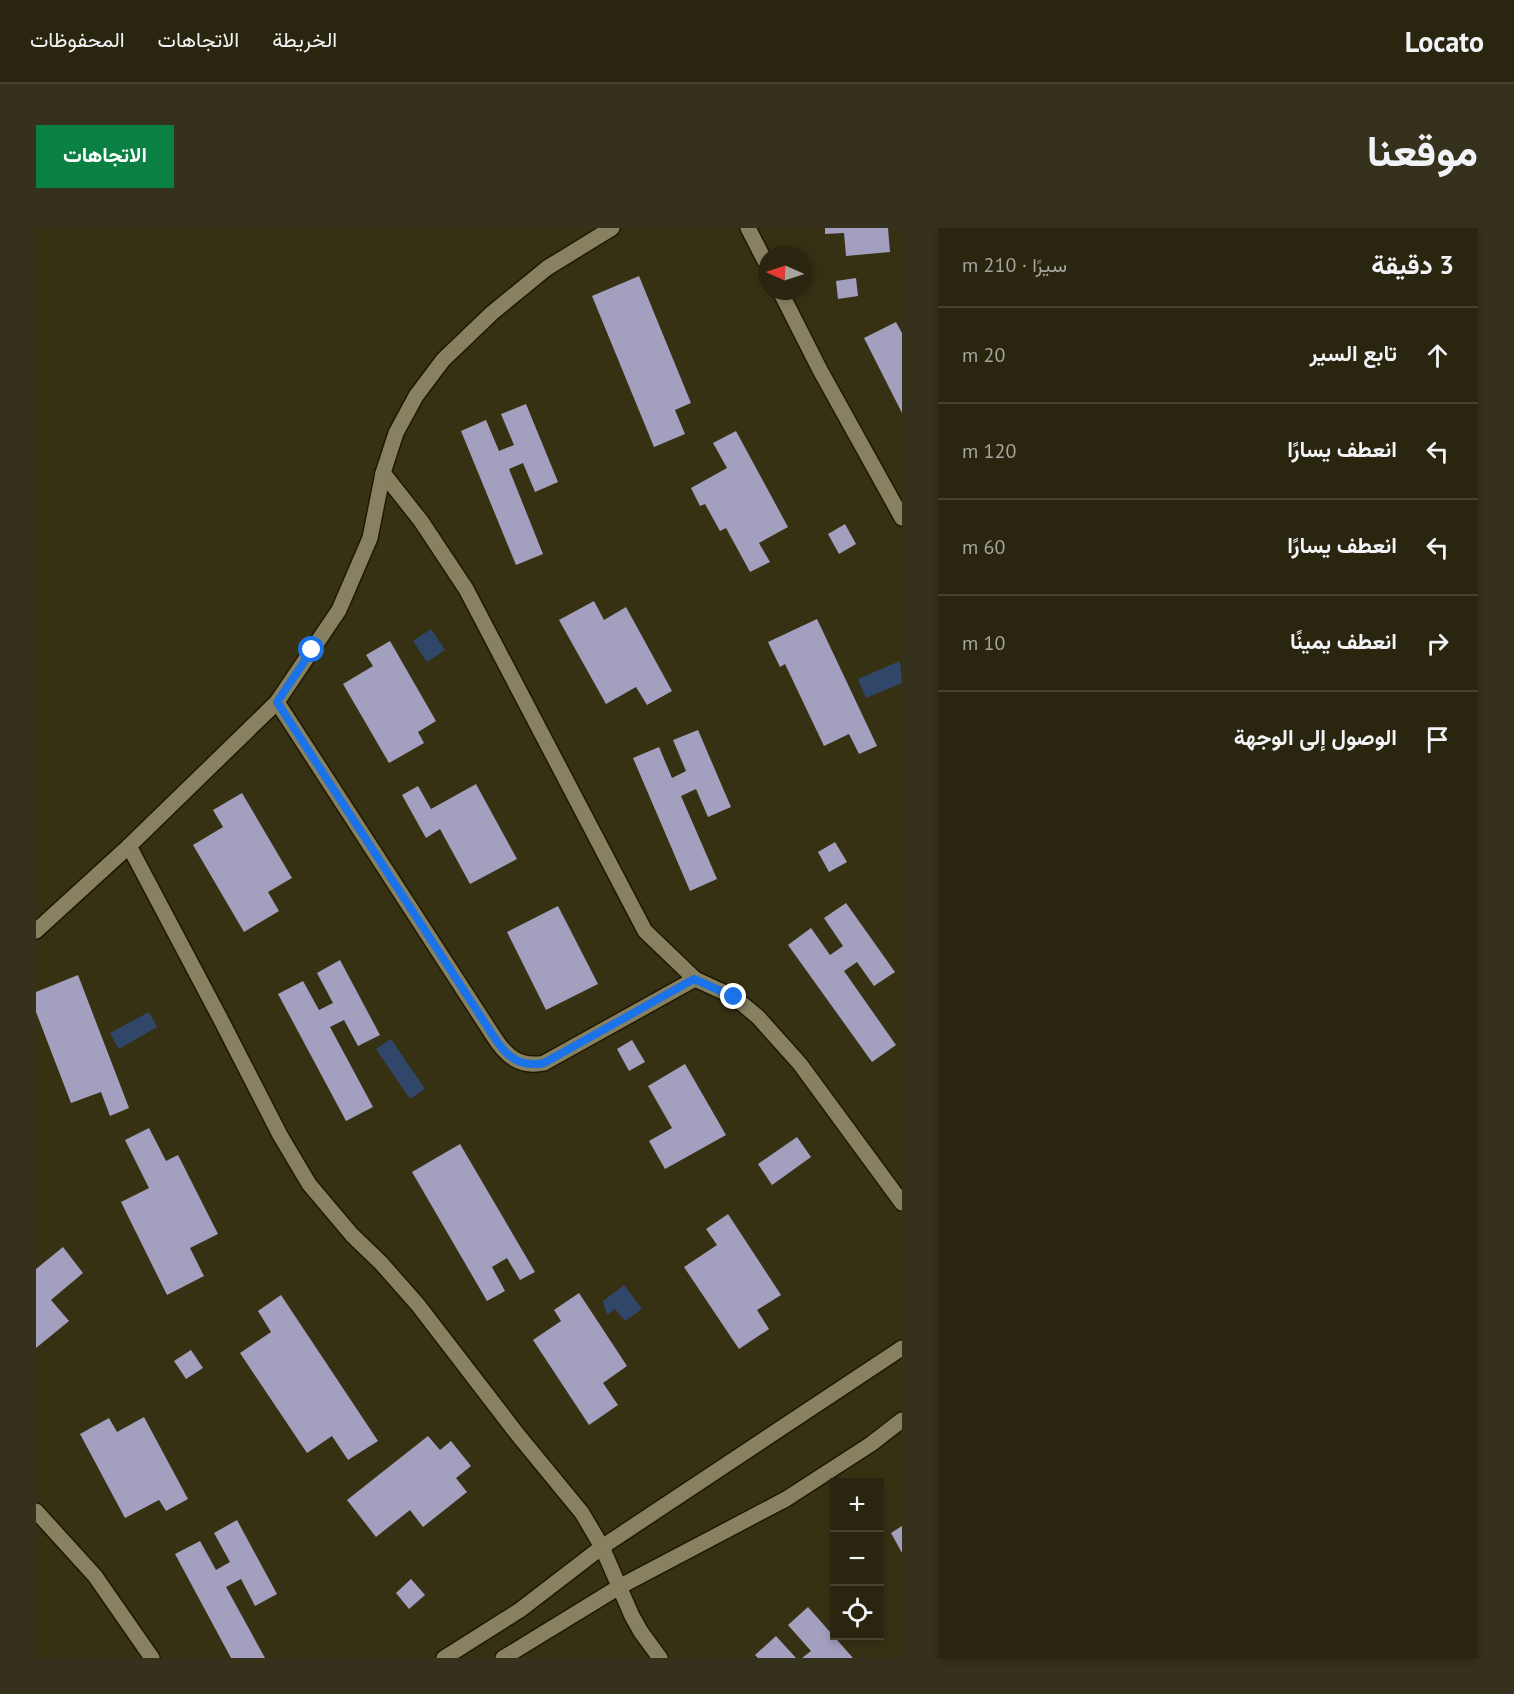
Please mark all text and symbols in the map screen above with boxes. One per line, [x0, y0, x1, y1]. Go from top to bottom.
text: Locato [1405, 23, 1484, 60]
text: المحفوظات [30, 26, 125, 53]
text: الاتجاهات [158, 26, 239, 53]
text: الخريطة [272, 26, 337, 53]
text: موقعنا [1367, 123, 1478, 178]
button: الاتجاهات [36, 125, 174, 188]
north arrow [758, 246, 812, 300]
text: 3 دقيقة [1371, 248, 1454, 281]
text: سيرًا · 210 m [962, 252, 1067, 278]
text: تابع السير [1309, 339, 1397, 367]
icon: ahead [1421, 339, 1454, 372]
text: 20 m [962, 342, 1005, 368]
text: انعطف يسارًا [1287, 435, 1397, 463]
icon: left [1421, 435, 1454, 468]
text: 120 m [962, 438, 1016, 464]
text: انعطف يسارًا [1287, 531, 1397, 559]
icon: left [1421, 531, 1454, 564]
text: 60 m [962, 534, 1005, 560]
text: انعطف يمينًا [1290, 627, 1397, 655]
icon: right [1421, 627, 1454, 660]
text: 10 m [962, 630, 1005, 656]
route start [298, 636, 324, 662]
text: الوصول إلى الوجهة [1234, 723, 1397, 751]
icon: arrive [1421, 723, 1454, 756]
route end [720, 983, 746, 1009]
map controls [830, 1478, 884, 1640]
button: + [830, 1478, 884, 1532]
button: − [830, 1532, 884, 1586]
button: locate [830, 1586, 884, 1640]

